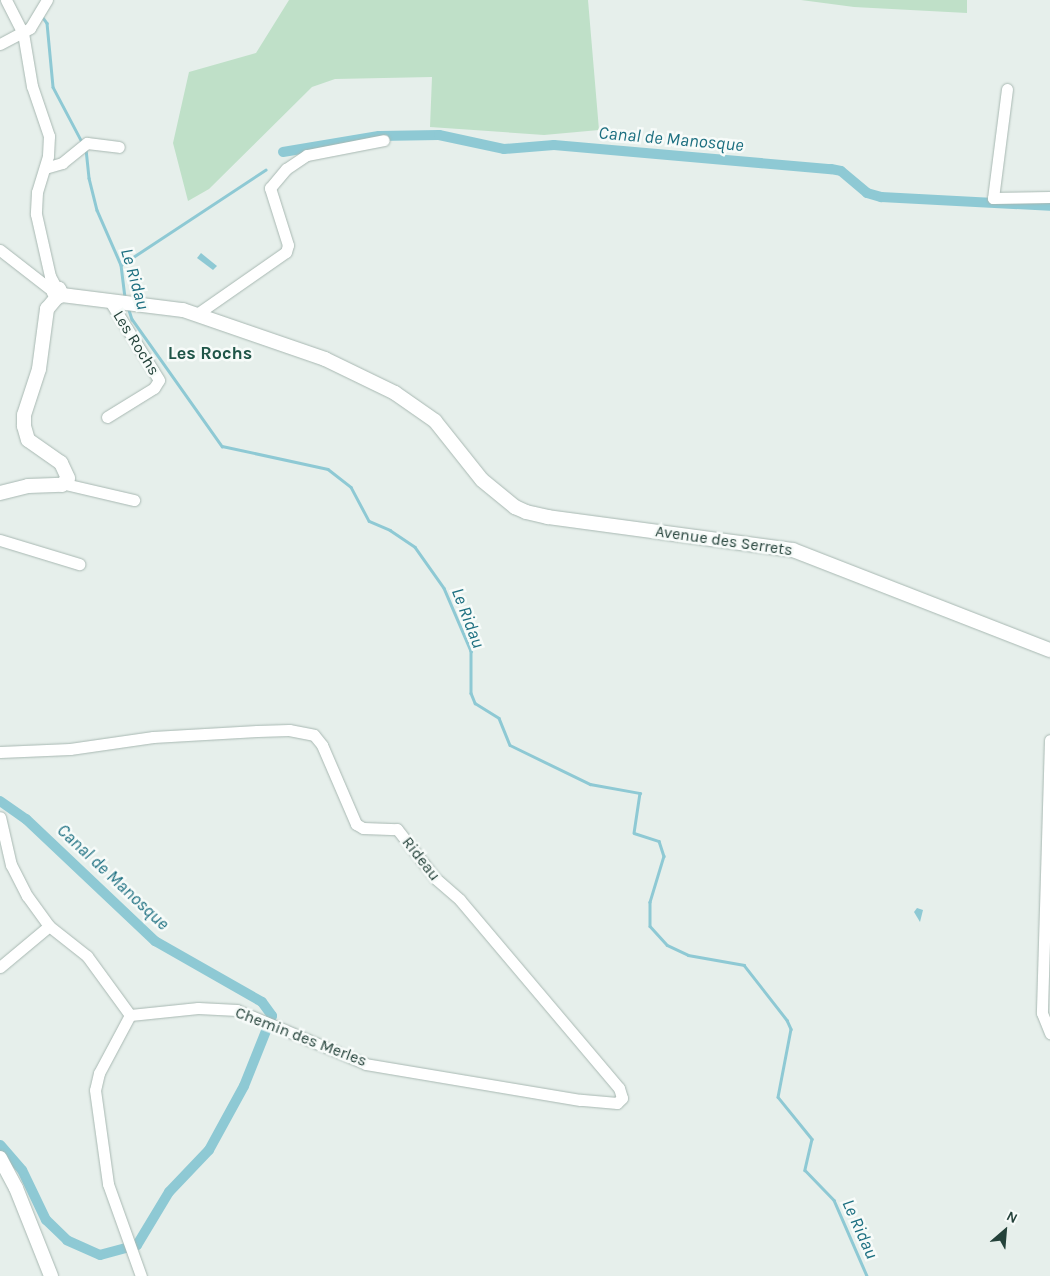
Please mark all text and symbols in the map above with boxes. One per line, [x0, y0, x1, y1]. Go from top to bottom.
water label: Canal de Manosque [598, 122, 744, 156]
water label: Le Ridau [116, 246, 154, 312]
street label: Les Rochs [109, 307, 163, 379]
district label: Les Rochs [168, 342, 252, 364]
street label: Avenue des Serrets [654, 522, 794, 560]
water label: Le Ridau [447, 585, 489, 651]
water label: Canal de Manosque [52, 819, 174, 935]
street label: Rideau [398, 833, 444, 885]
street label: Chemin des Merles [232, 1003, 370, 1071]
water label: Le Ridau [837, 1196, 883, 1262]
north arrow [980, 1206, 1030, 1256]
text: N [1004, 1207, 1020, 1227]

